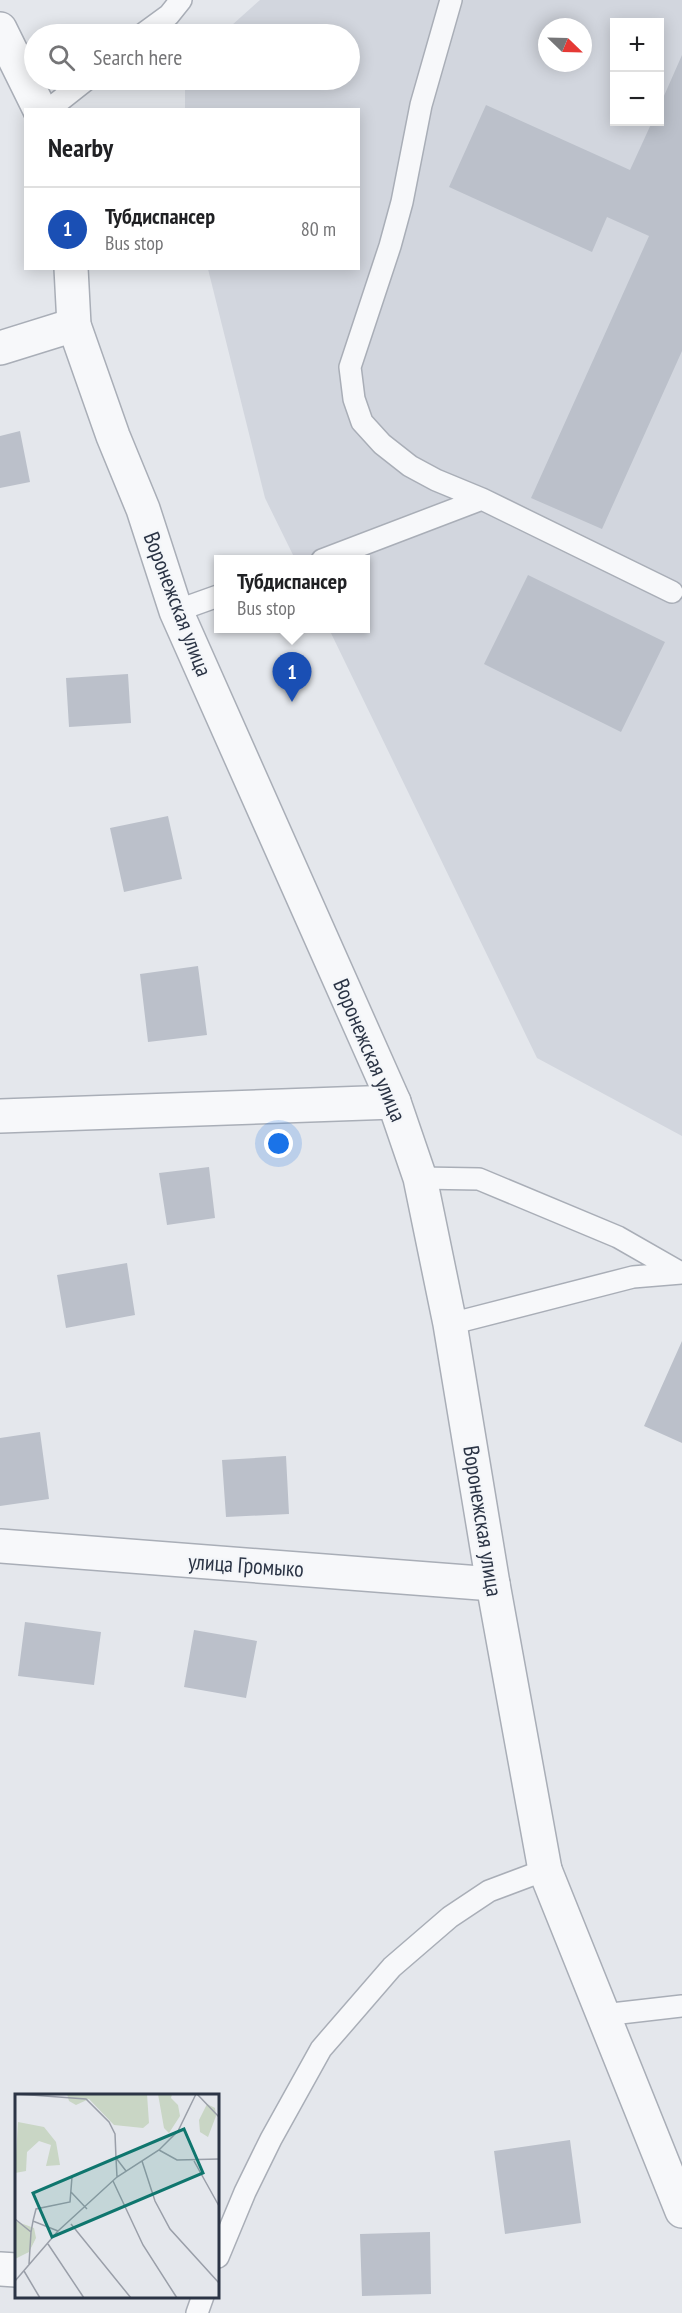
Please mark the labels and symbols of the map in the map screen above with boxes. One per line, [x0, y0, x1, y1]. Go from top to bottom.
north arrow [538, 18, 592, 72]
street label: Воронежская улица [138, 528, 218, 680]
pin: 1 [272, 652, 312, 702]
street label: Воронежская улица [327, 974, 413, 1126]
your location [264, 1129, 293, 1158]
street label: Воронежская улица [457, 1444, 509, 1598]
street label: улица Громыко [187, 1547, 305, 1583]
inset map [15, 2094, 219, 2298]

